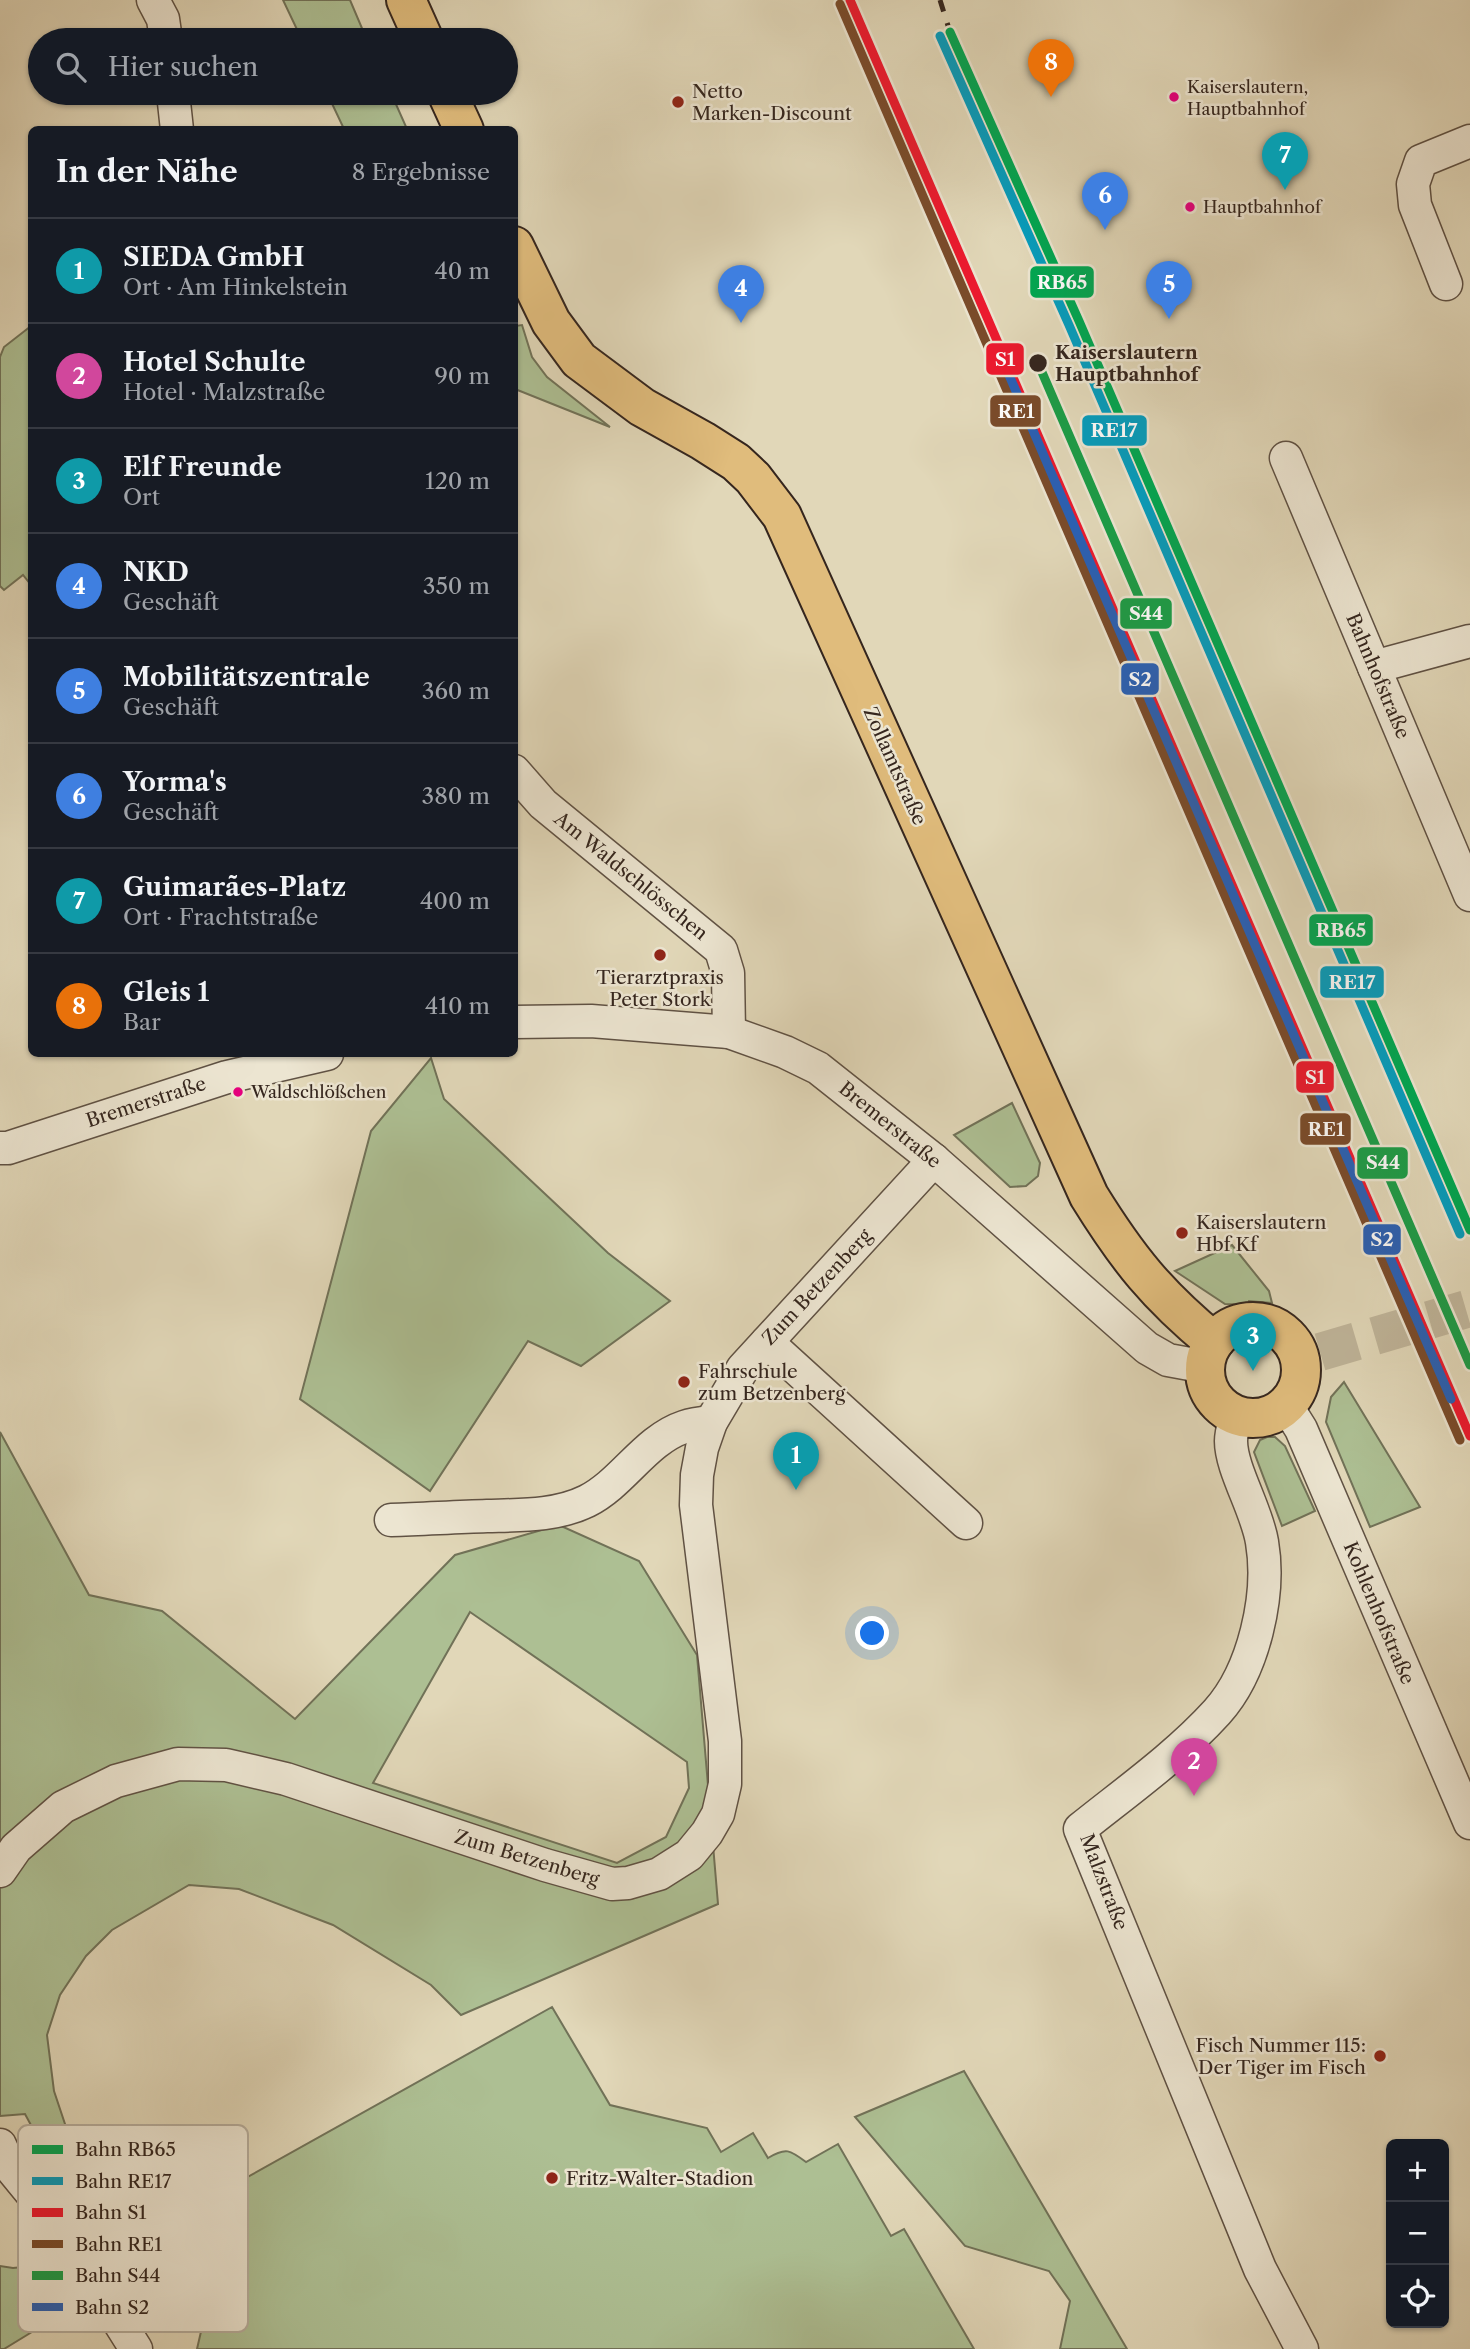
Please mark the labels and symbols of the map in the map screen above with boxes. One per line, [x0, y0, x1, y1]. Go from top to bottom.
pin: 8 [1028, 39, 1074, 97]
place label: Kaiserslautern, Hauptbahnhof [1187, 77, 1308, 119]
place label: Netto Marken-Discount [692, 80, 852, 125]
marker: Kaiserslautern, Hauptbahnhof [1167, 90, 1181, 104]
marker: Netto Marken-Discount [670, 94, 686, 110]
pin: 7 [1262, 132, 1308, 190]
pin: 6 [1082, 172, 1128, 230]
place label: Hauptbahnhof [1203, 197, 1323, 217]
marker: Hauptbahnhof [1183, 200, 1197, 214]
pin: 5 [1146, 261, 1192, 319]
pin: 4 [718, 265, 764, 323]
line badge: RB65 [1029, 265, 1095, 299]
text: RB65 [1037, 271, 1087, 294]
place label: Kaiserslautern Hauptbahnhof [1055, 341, 1202, 386]
line badge: S1 [985, 342, 1025, 376]
text: S1 [995, 348, 1016, 371]
marker: Kaiserslautern Hauptbahnhof [1027, 352, 1049, 374]
line badge: RE1 [989, 394, 1042, 428]
text: RE1 [998, 400, 1035, 423]
line badge: RE17 [1081, 414, 1148, 447]
text: RE17 [1091, 419, 1138, 442]
line badge: S44 [1119, 597, 1173, 630]
text: S44 [1129, 602, 1163, 625]
street label: Bahnhofstraße [1341, 610, 1415, 742]
line badge: S2 [1120, 662, 1160, 696]
text: S2 [1128, 668, 1152, 691]
street label: Zollamtstraße [859, 703, 931, 829]
street label: Am Waldschlösschen [549, 806, 712, 945]
line badge: RB65 [1308, 913, 1374, 947]
text: RB65 [1316, 919, 1366, 942]
marker: Tierarztpraxis Peter Stork [652, 947, 668, 963]
line badge: RE17 [1319, 965, 1385, 999]
place label: Tierarztpraxis Peter Stork [596, 966, 724, 1011]
text: RE17 [1329, 971, 1376, 994]
line badge: S1 [1295, 1060, 1335, 1094]
text: S1 [1305, 1066, 1326, 1089]
street label: Bremerstraße [83, 1072, 209, 1132]
street label: Bremerstraße [834, 1077, 946, 1173]
place label: Waldschlößchen [250, 1082, 387, 1102]
marker: Waldschlößchen [231, 1085, 245, 1099]
line badge: RE1 [1299, 1112, 1352, 1146]
text: RE1 [1308, 1118, 1345, 1141]
line badge: S44 [1356, 1146, 1409, 1180]
text: S44 [1366, 1151, 1400, 1174]
place label: Kaiserslautern Hbf Kf [1196, 1211, 1327, 1256]
line badge: S2 [1362, 1223, 1402, 1256]
street label: Zum Betzenberg [757, 1224, 877, 1350]
marker: Kaiserslautern Hbf Kf [1174, 1225, 1190, 1241]
text: S2 [1370, 1228, 1394, 1251]
pin: 3 [1230, 1313, 1276, 1371]
place label: Fahrschule zum Betzenberg [698, 1360, 846, 1405]
marker: Fahrschule zum Betzenberg [676, 1374, 692, 1390]
pin: 1 [773, 1432, 819, 1490]
street label: Kohlenhofstraße [1339, 1538, 1419, 1688]
your location [855, 1616, 889, 1650]
pin: 2 [1171, 1738, 1217, 1796]
street label: Zum Betzenberg [452, 1825, 603, 1891]
street label: Malzstraße [1075, 1831, 1133, 1933]
place label: Fisch Nummer 115: Der Tiger im Fisch [1195, 2034, 1366, 2079]
marker: Fisch Nummer 115: Der Tiger im Fisch [1372, 2048, 1388, 2064]
legend [18, 2125, 248, 2332]
text: Bahn RB65 [75, 2138, 176, 2161]
place label: Fritz-Walter-Stadion [566, 2167, 754, 2190]
text: Bahn RE17 [75, 2170, 172, 2193]
marker: Fritz-Walter-Stadion [544, 2170, 560, 2186]
text: Bahn S1 [75, 2201, 147, 2224]
text: Bahn RE1 [75, 2233, 162, 2256]
text: Bahn S44 [75, 2264, 161, 2287]
text: Bahn S2 [75, 2296, 150, 2319]

